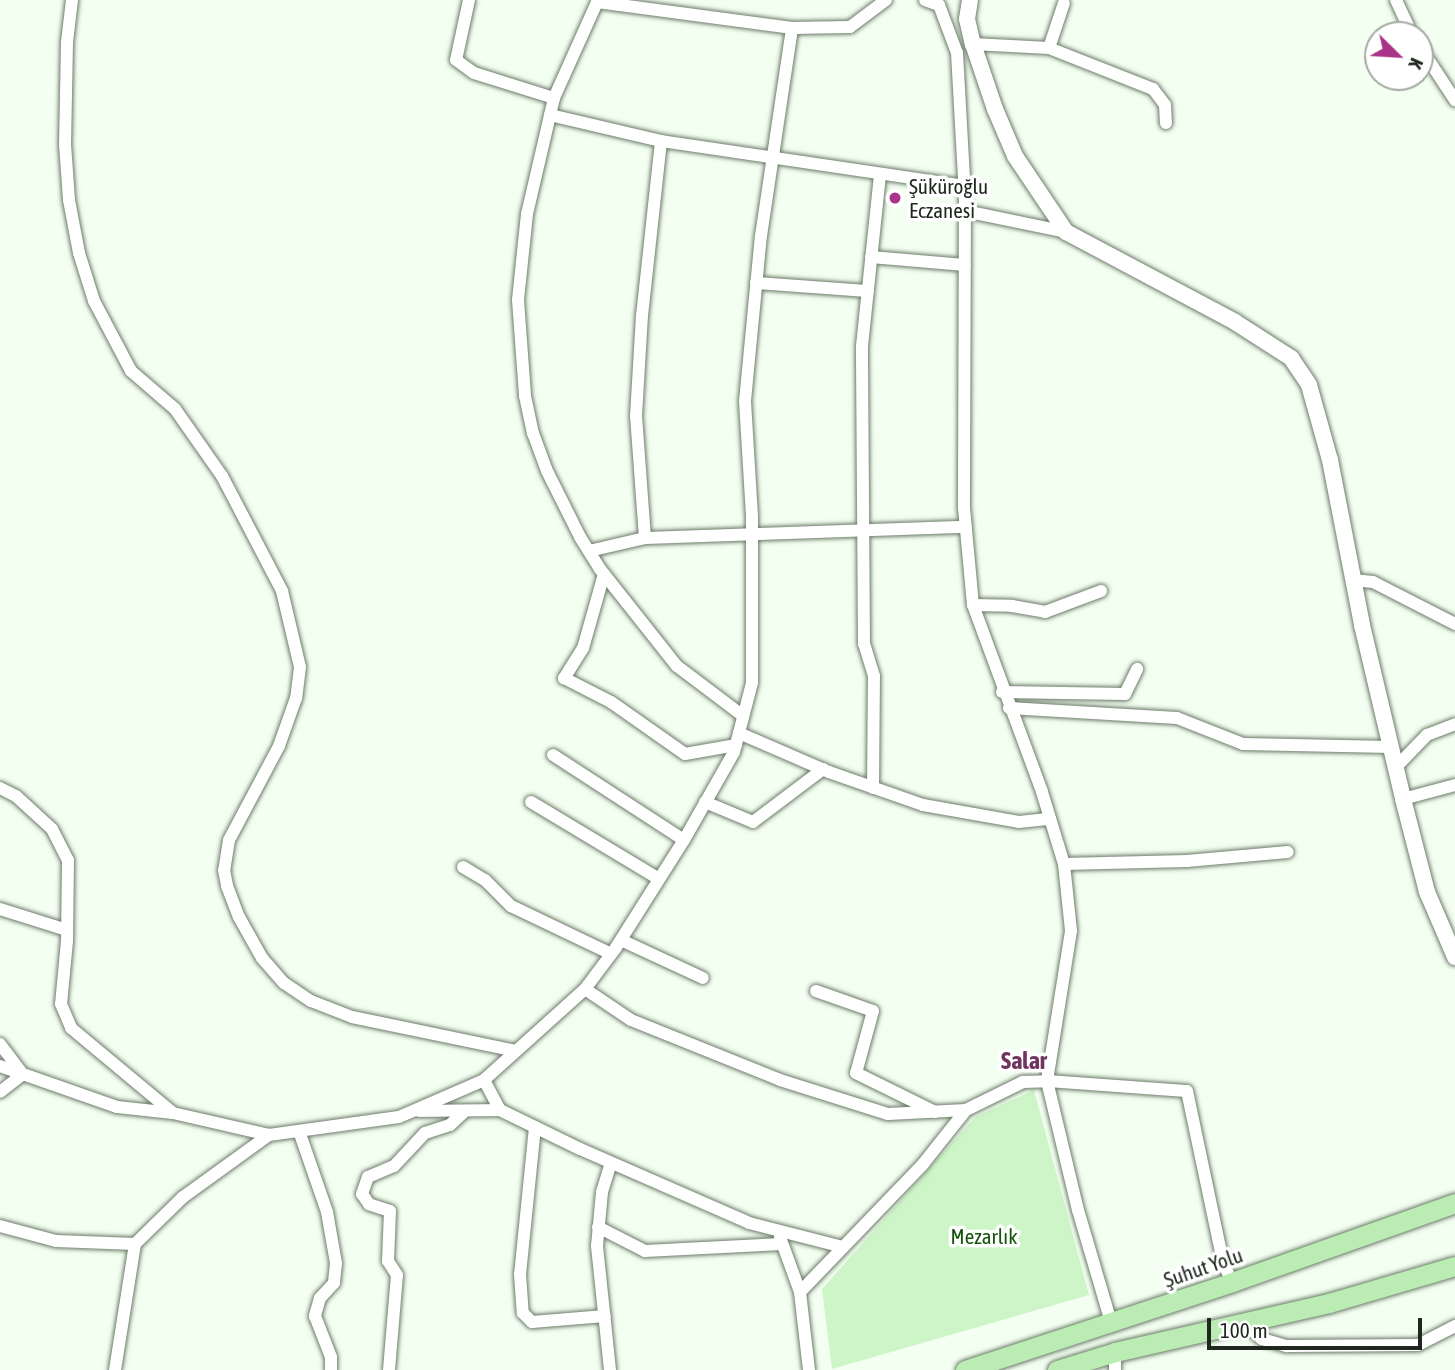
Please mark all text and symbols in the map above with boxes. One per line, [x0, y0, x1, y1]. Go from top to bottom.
north arrow [1364, 21, 1434, 91]
text: K [1404, 55, 1428, 72]
place label: Şüküroğlu Eczanesi [909, 173, 988, 223]
marker: Şüküroğlu Eczanesi [887, 190, 903, 206]
district label: Salar [1001, 1047, 1047, 1075]
park label: Mezarlık [951, 1223, 1017, 1249]
street label: Şuhut Yolu [1160, 1242, 1246, 1292]
scale bar [1210, 1304, 1425, 1348]
text: 100 m [1220, 1318, 1268, 1342]

